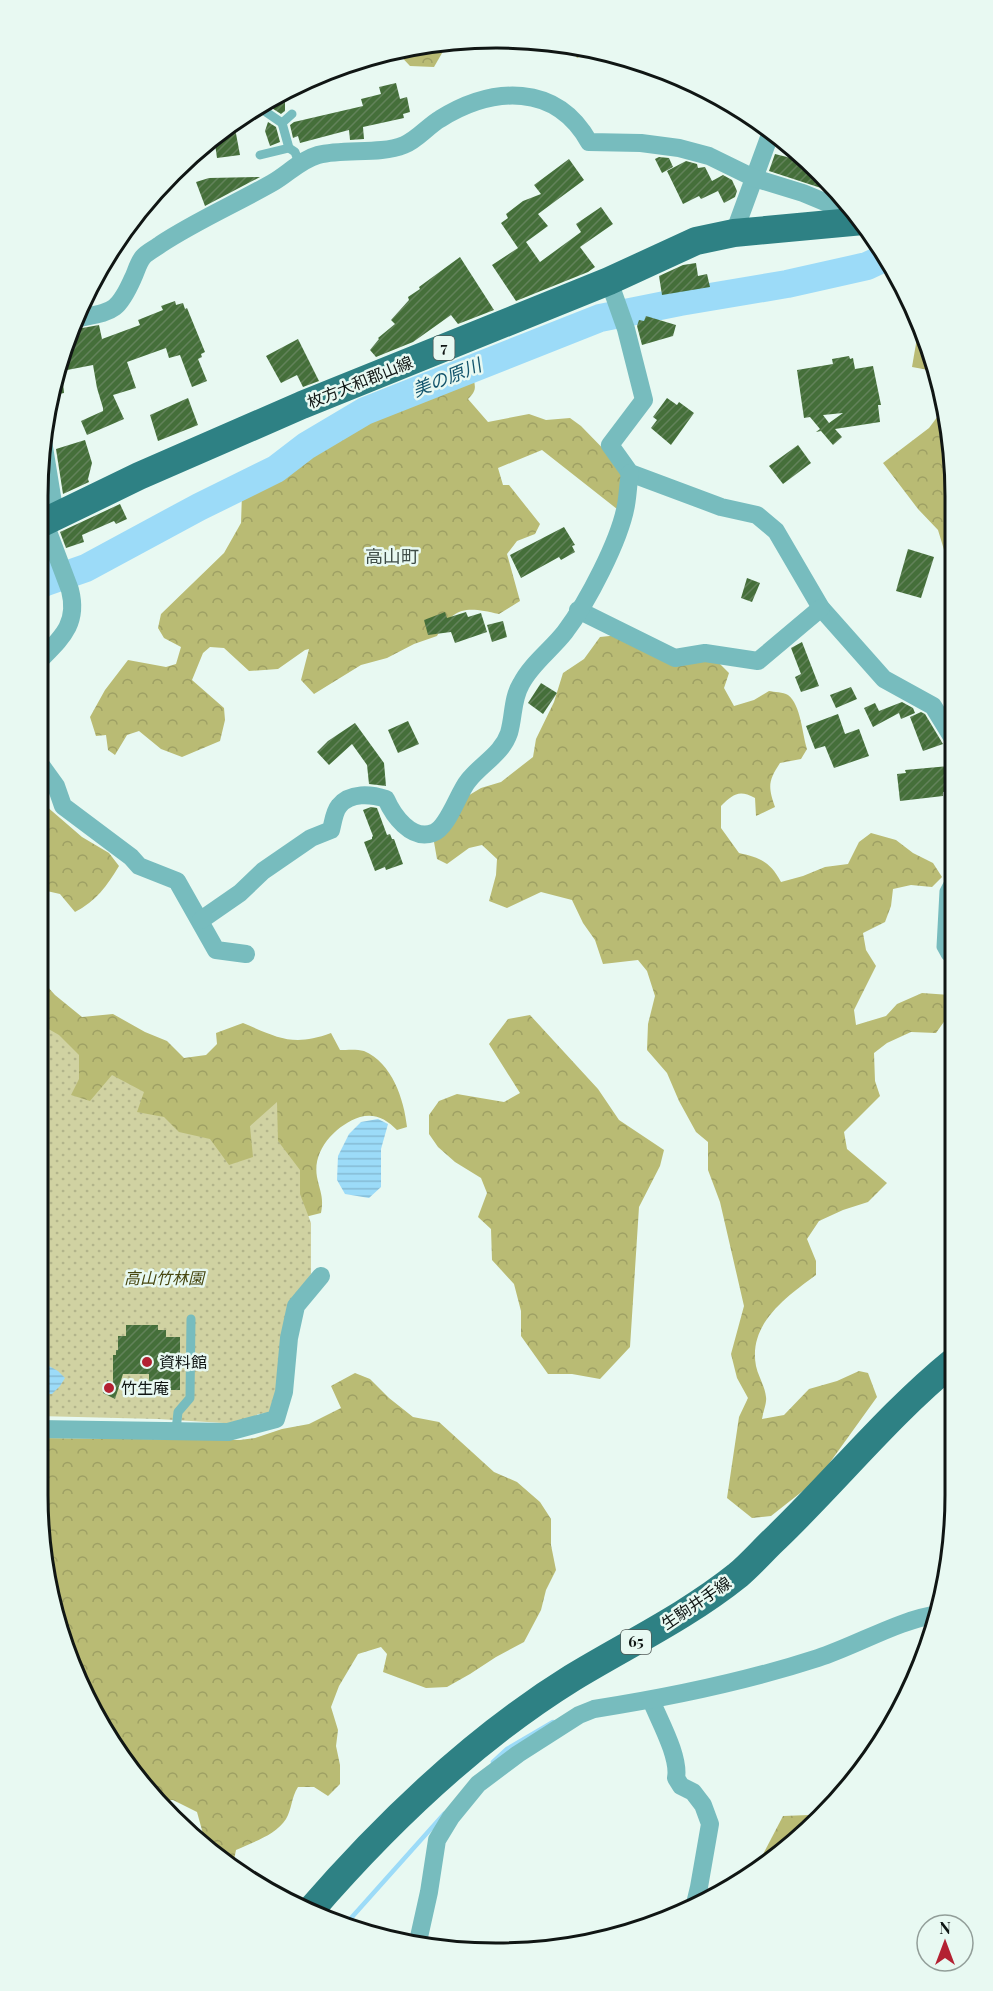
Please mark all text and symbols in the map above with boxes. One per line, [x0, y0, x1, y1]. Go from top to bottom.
road number: 7 [434, 336, 454, 360]
street label: 枚方大和郡山線 [304, 351, 416, 412]
water label: 美の原川 [409, 352, 486, 402]
district label: 高山町 [365, 544, 419, 568]
park label: 高山竹林園 [124, 1267, 206, 1288]
place label: 資料館 [159, 1351, 207, 1372]
marker: 資料館 [140, 1355, 154, 1369]
place label: 竹生庵 [121, 1377, 169, 1398]
marker: 竹生庵 [102, 1381, 116, 1395]
street label: 生駒井手線 [657, 1572, 735, 1634]
road number: 65 [621, 1630, 651, 1654]
north arrow [915, 1913, 975, 1973]
text: N [939, 1917, 951, 1938]

